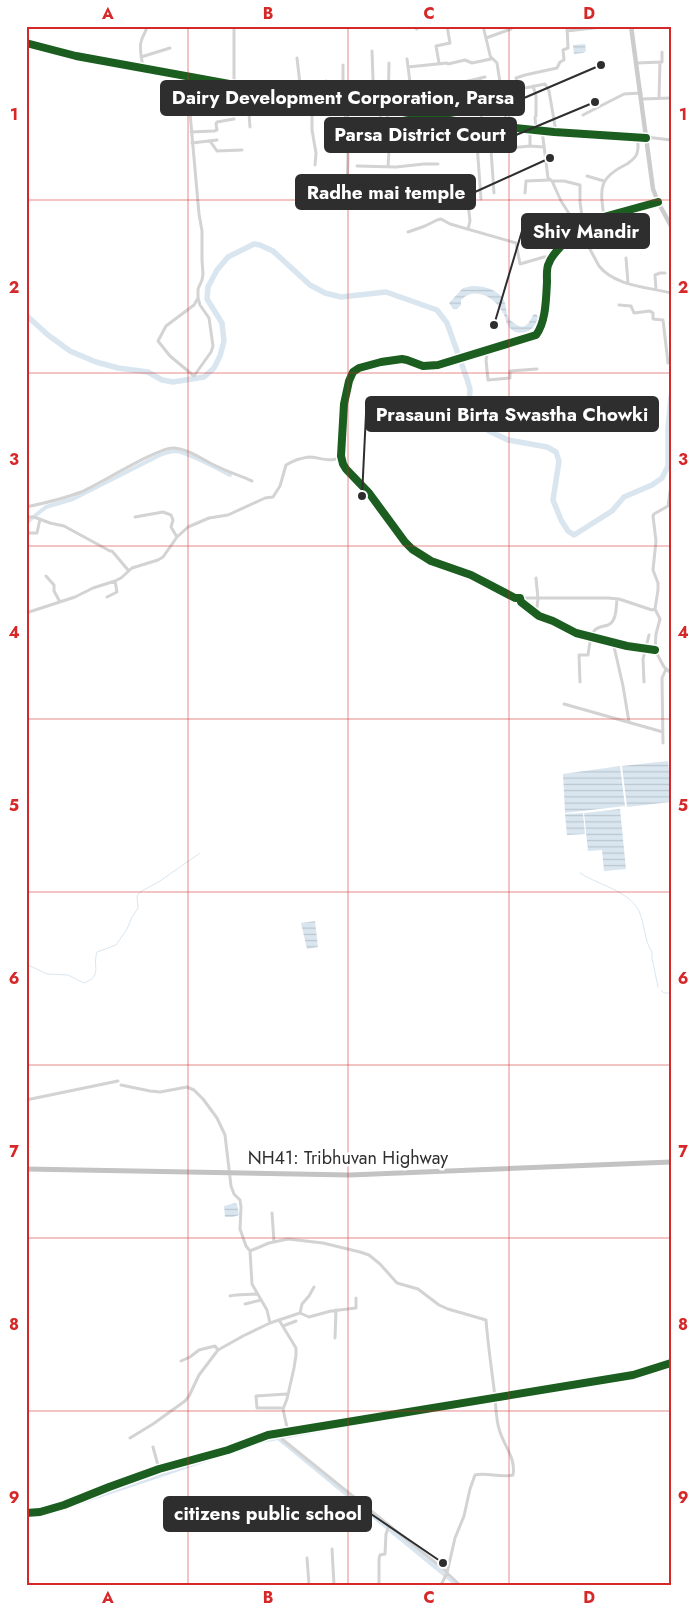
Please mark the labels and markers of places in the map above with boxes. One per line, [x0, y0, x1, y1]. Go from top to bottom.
callout: Dairy Development Corporation, Parsa [161, 81, 524, 115]
callout: Parsa District Court [325, 118, 516, 152]
callout: Radhe mai temple [296, 175, 475, 209]
callout: Shiv Mandir [522, 214, 649, 248]
callout: Prasauni Birta Swastha Chowki [366, 397, 658, 431]
callout: citizens public school [164, 1497, 371, 1531]

